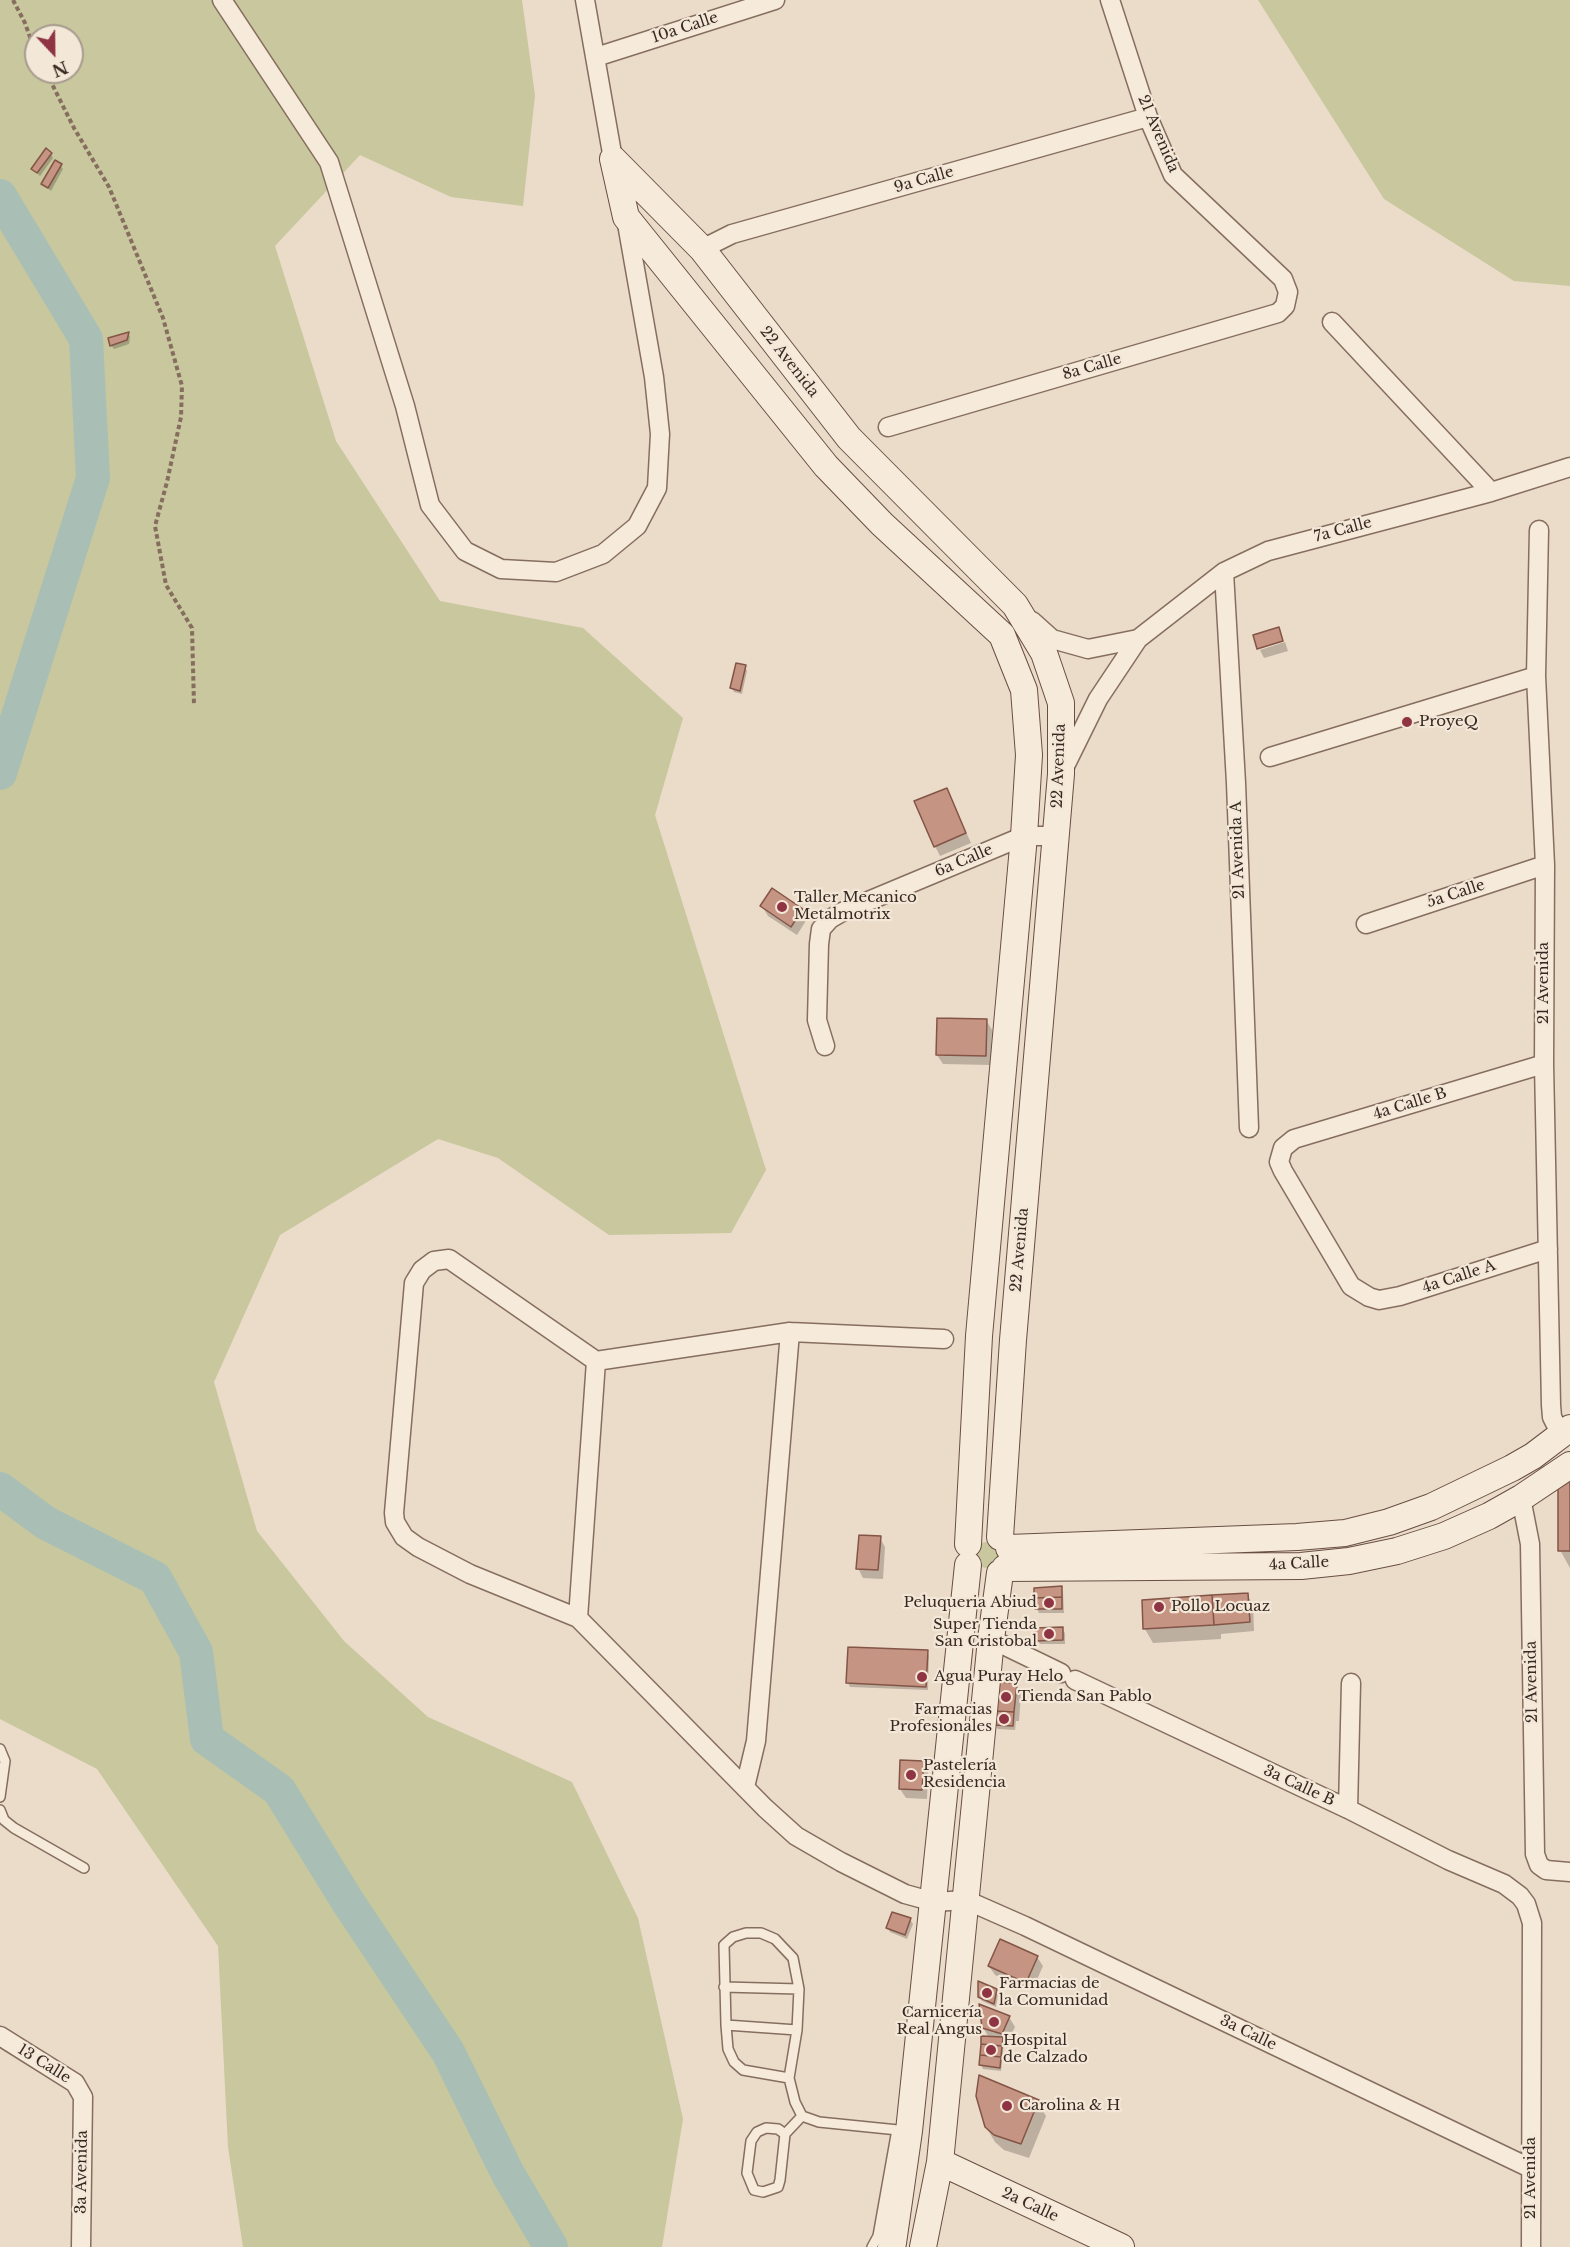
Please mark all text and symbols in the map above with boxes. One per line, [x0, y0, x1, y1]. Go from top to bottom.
street label: 10a Calle [650, 9, 720, 47]
north arrow [24, 24, 84, 84]
text: N [49, 57, 71, 81]
street label: 21 Avenida [1134, 93, 1182, 175]
street label: 9a Calle [892, 163, 956, 197]
street label: 22 Avenida [756, 323, 822, 401]
street label: 8a Calle [1060, 350, 1124, 384]
street label: 7a Calle [1312, 514, 1374, 546]
place label: ProyeQ [1419, 713, 1478, 731]
marker: ProyeQ [1400, 715, 1414, 729]
street label: 22 Avenida [1049, 723, 1069, 809]
street label: 21 Avenida A [1227, 801, 1249, 899]
street label: 6a Calle [932, 841, 996, 881]
street label: 5a Calle [1425, 876, 1487, 912]
place label: Taller Mecanico Metalmotrix [794, 889, 917, 924]
marker: Taller Mecanico Metalmotrix [775, 900, 789, 914]
street label: 21 Avenida [1535, 942, 1553, 1024]
street label: 4a Calle B [1371, 1084, 1449, 1124]
street label: 22 Avenida [1007, 1207, 1033, 1293]
street label: 4a Calle A [1420, 1257, 1498, 1297]
street label: 4a Calle [1269, 1553, 1329, 1575]
place label: Peluqueria Abiud [904, 1594, 1037, 1612]
marker: Peluqueria Abiud [1042, 1596, 1056, 1610]
place label: Pollo Locuaz [1171, 1598, 1270, 1616]
marker: Pollo Locuaz [1152, 1600, 1166, 1614]
place label: Super Tienda San Cristobal [933, 1616, 1037, 1651]
marker: Super Tienda San Cristobal [1042, 1627, 1056, 1641]
street label: 21 Avenida [1522, 1641, 1542, 1723]
place label: Agua Puray Helo [934, 1668, 1063, 1686]
marker: Agua Puray Helo [915, 1670, 929, 1684]
place label: Tienda San Pablo [1018, 1688, 1152, 1706]
marker: Tienda San Pablo [999, 1690, 1013, 1704]
place label: Farmacias Profesionales [890, 1701, 992, 1736]
marker: Farmacias Profesionales [997, 1712, 1011, 1726]
place label: Pastelería Residencia [923, 1757, 1006, 1792]
street label: 3a Calle B [1261, 1762, 1337, 1810]
marker: Pastelería Residencia [904, 1768, 918, 1782]
place label: Farmacias de la Comunidad [999, 1975, 1108, 2010]
marker: Farmacias de la Comunidad [980, 1986, 994, 2000]
place label: Carnicería Real Angus [896, 2004, 982, 2039]
street label: 3a Calle [1217, 2012, 1279, 2054]
marker: Carnicería Real Angus [987, 2015, 1001, 2029]
place label: Hospital de Calzado [1003, 2032, 1088, 2067]
street label: 13 Calle [14, 2041, 74, 2087]
marker: Hospital de Calzado [984, 2043, 998, 2057]
place label: Carolina & H [1019, 2097, 1120, 2115]
marker: Carolina & H [1000, 2099, 1014, 2113]
street label: 3a Avenida [72, 2130, 92, 2214]
street label: 21 Avenida [1522, 2137, 1540, 2219]
street label: 2a Calle [999, 2184, 1061, 2226]

